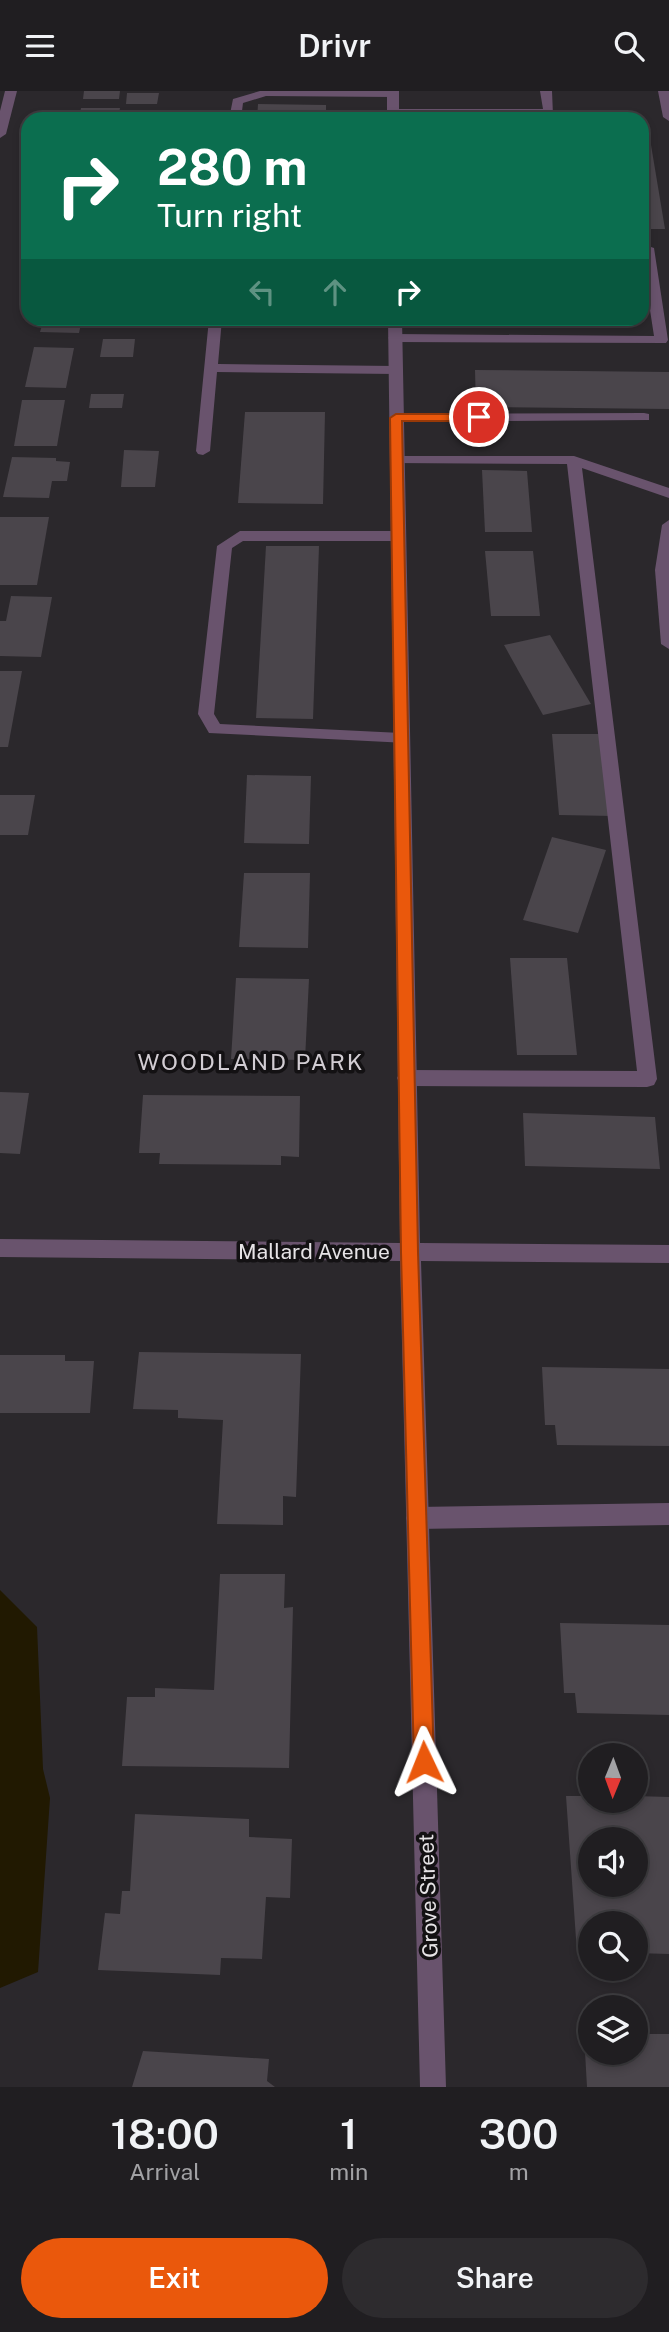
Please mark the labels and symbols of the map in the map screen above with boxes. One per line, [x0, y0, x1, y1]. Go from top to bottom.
pin [449, 387, 509, 447]
district label: WOODLAND PARK [138, 1048, 364, 1075]
street label: Mallard Avenue [238, 1239, 390, 1264]
position arrow [387, 1725, 461, 1799]
north arrow [578, 1743, 648, 1813]
street label: Grove Street [413, 1834, 443, 1958]

